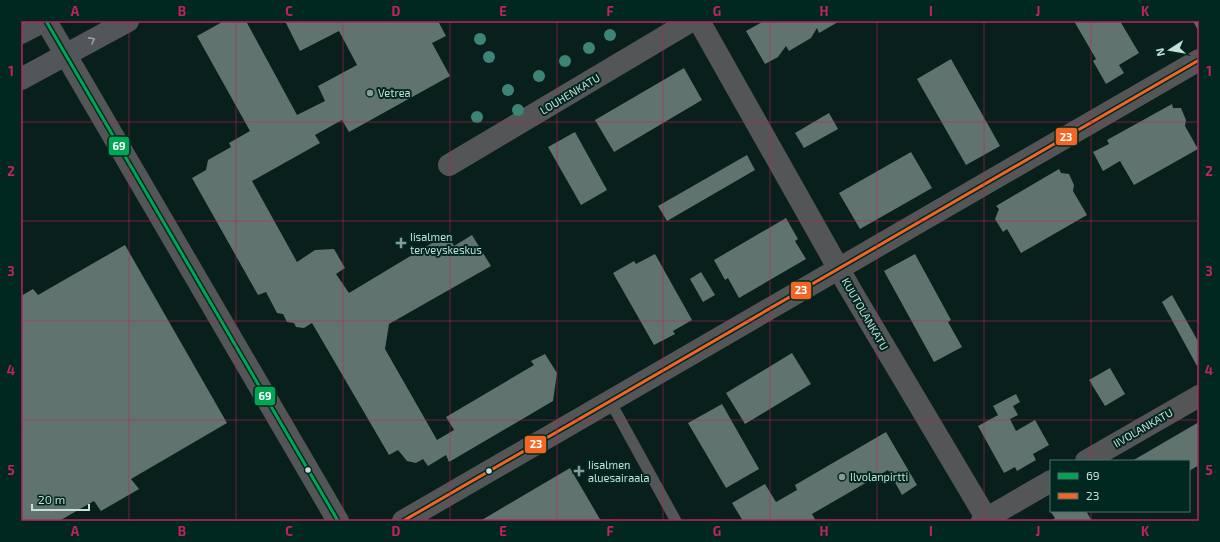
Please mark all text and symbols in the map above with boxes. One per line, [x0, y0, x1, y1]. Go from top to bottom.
text: A [71, 3, 80, 19]
text: B [178, 3, 186, 19]
text: C [285, 3, 293, 19]
text: D [392, 3, 401, 19]
text: E [499, 3, 507, 19]
text: F [606, 3, 614, 19]
text: G [713, 3, 721, 19]
text: H [820, 3, 829, 19]
text: I [929, 3, 933, 19]
text: J [1036, 3, 1040, 19]
text: K [1141, 3, 1150, 19]
north arrow [1150, 30, 1190, 70]
one-way arrow [88, 37, 95, 44]
text: N [1153, 47, 1167, 57]
text: 1 [8, 63, 14, 79]
text: 1 [1206, 63, 1212, 79]
street label: LOUHENKATU [537, 71, 602, 117]
place label: Vetrea [378, 86, 411, 99]
marker: Vetrea [365, 88, 375, 98]
line badge: 23 [1055, 127, 1078, 146]
text: 23 [1060, 130, 1072, 143]
line badge: 69 [108, 136, 130, 156]
text: 69 [113, 139, 125, 152]
text: 2 [7, 163, 15, 179]
text: 2 [1205, 163, 1213, 179]
place label: Iisalmen terveyskeskus [410, 230, 482, 256]
marker: Iisalmen terveyskeskus [395, 237, 407, 249]
text: 3 [7, 263, 15, 279]
text: 3 [1205, 263, 1213, 279]
street label: KUUTOLANKATU [839, 275, 891, 352]
line badge: 23 [790, 281, 812, 300]
text: 23 [795, 283, 807, 296]
text: 4 [7, 362, 15, 378]
text: 4 [1205, 362, 1213, 378]
line badge: 69 [254, 386, 276, 406]
text: 69 [259, 389, 271, 402]
street label: IIVOLANKATU [1111, 405, 1175, 450]
line badge: 23 [524, 435, 547, 454]
text: 23 [530, 437, 542, 450]
place label: Iisalmen aluesairaala [588, 458, 650, 484]
legend [1050, 460, 1190, 512]
text: 5 [7, 462, 15, 478]
text: 5 [1205, 462, 1213, 478]
unlabelled marker [303, 465, 313, 475]
marker: Iisalmen aluesairaala [573, 465, 585, 477]
unlabelled marker [484, 466, 494, 476]
text: 69 [1086, 468, 1100, 482]
place label: Ilvolanpirtti [850, 470, 908, 483]
marker: Ilvolanpirtti [837, 472, 847, 482]
scale bar [32, 486, 89, 512]
text: 23 [1086, 488, 1099, 502]
text: 20 m [38, 492, 65, 506]
text: A [71, 523, 80, 539]
text: B [178, 523, 186, 539]
text: C [285, 523, 293, 539]
text: D [392, 523, 401, 539]
text: E [499, 523, 507, 539]
text: F [606, 523, 614, 539]
text: G [713, 523, 721, 539]
text: H [820, 523, 829, 539]
text: I [929, 523, 933, 539]
text: J [1036, 523, 1040, 539]
text: K [1141, 523, 1150, 539]

